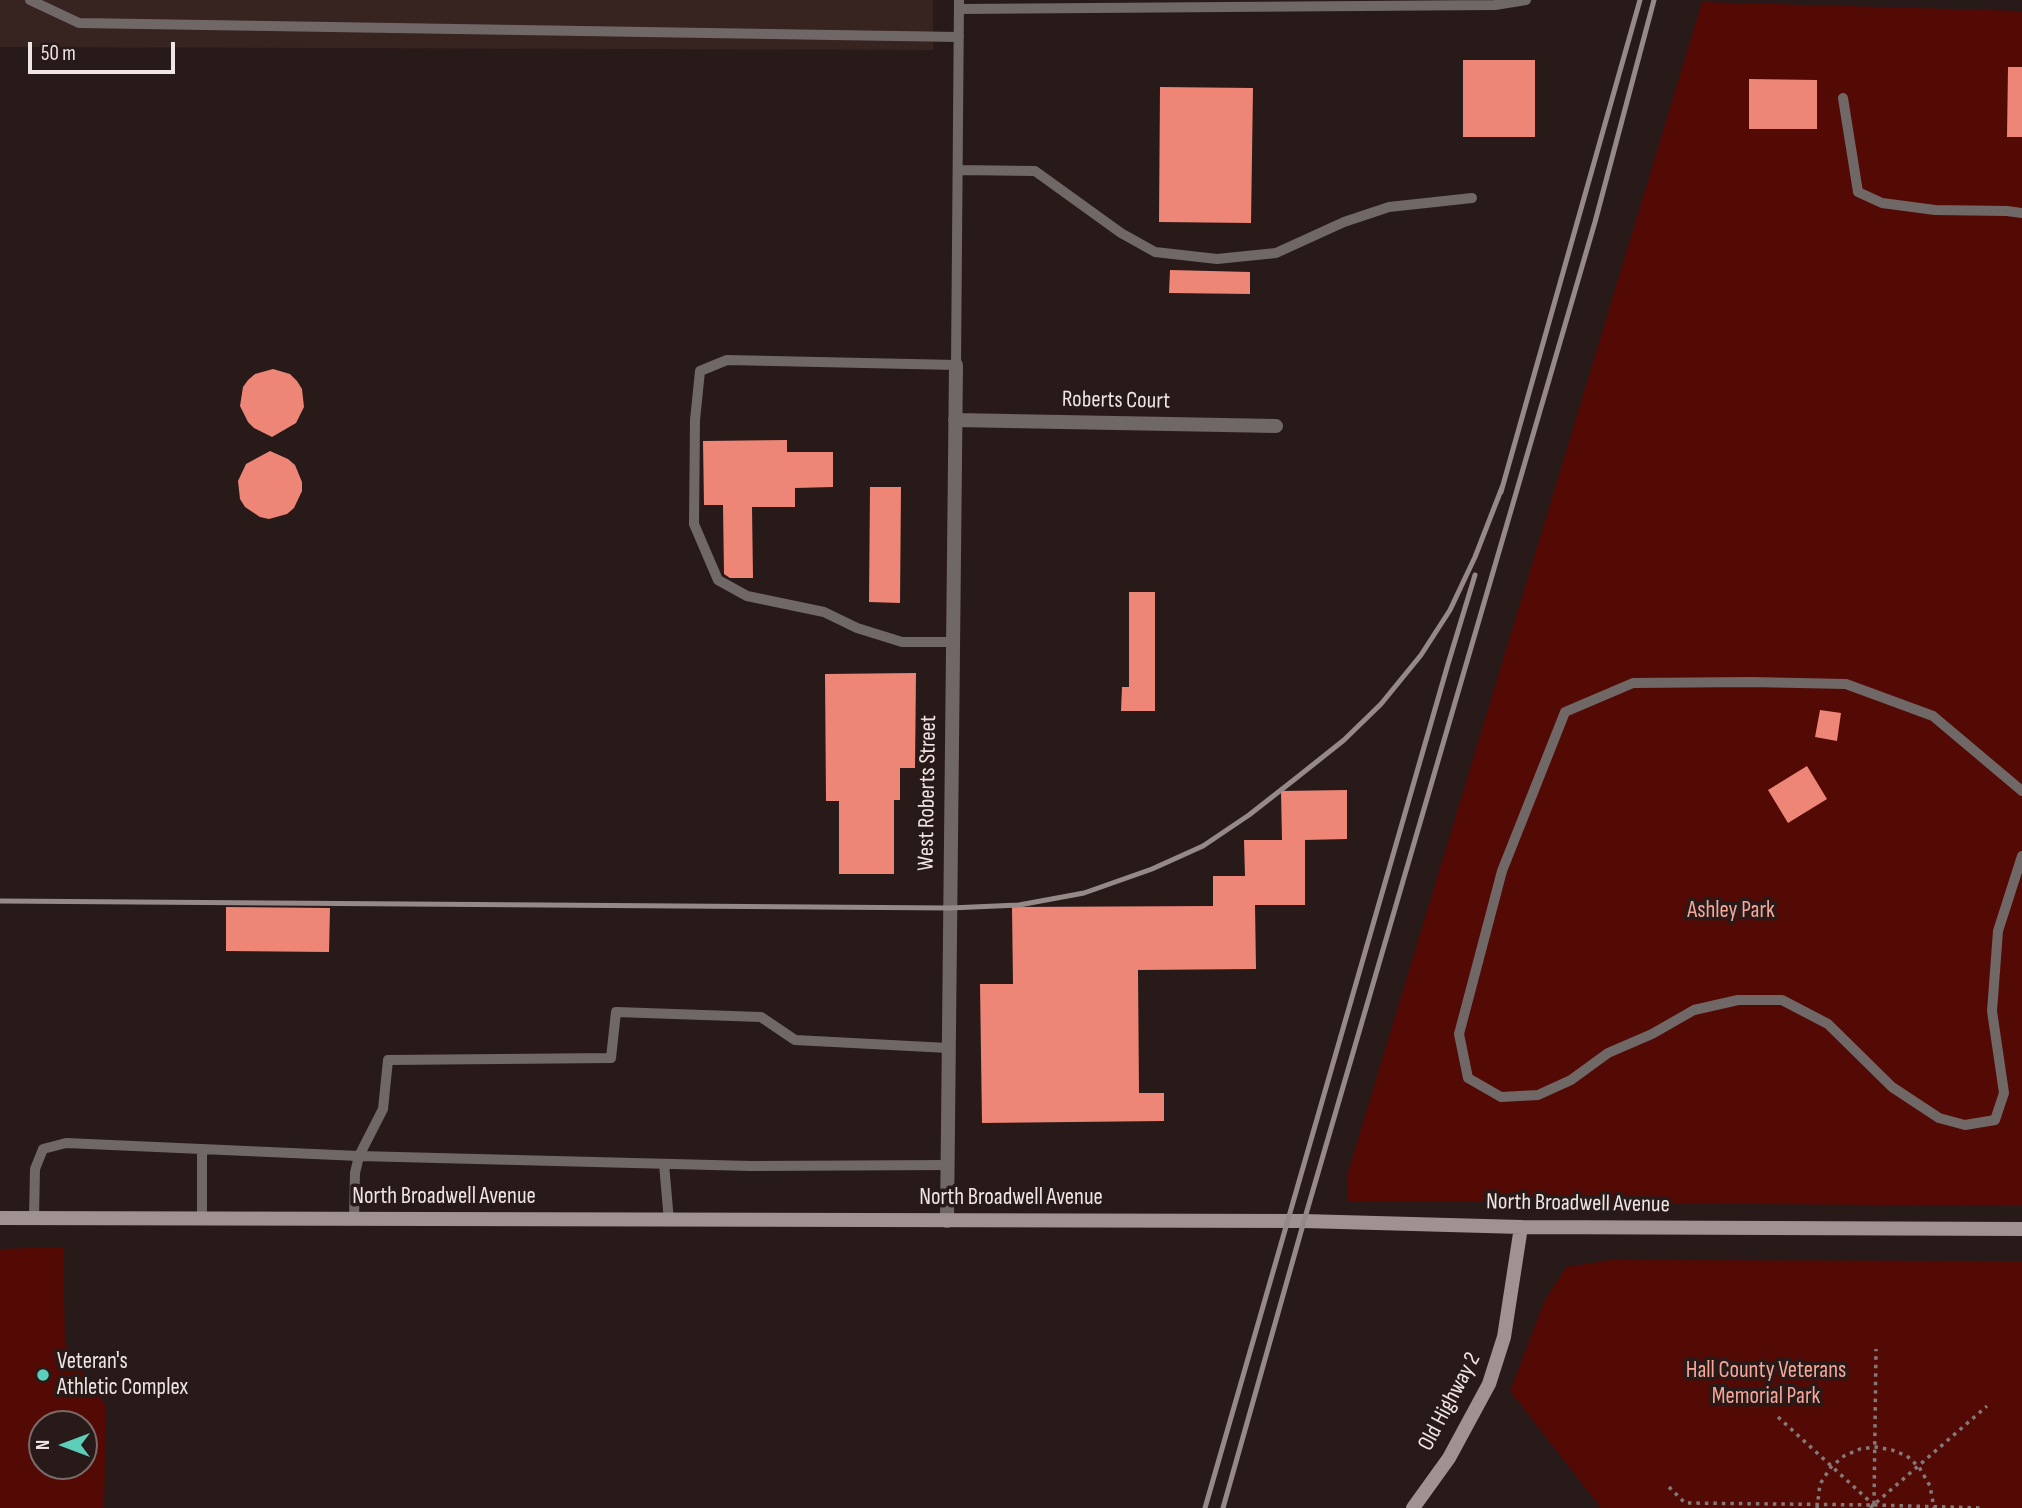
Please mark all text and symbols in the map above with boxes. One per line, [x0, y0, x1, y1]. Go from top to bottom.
scale bar [32, 28, 178, 72]
text: 50 m [41, 41, 76, 66]
street label: Roberts Court [1062, 386, 1170, 416]
street label: West Roberts Street [913, 715, 943, 871]
park label: Ashley Park [1687, 897, 1775, 925]
street label: North Broadwell Avenue [352, 1183, 536, 1211]
street label: North Broadwell Avenue [919, 1184, 1103, 1212]
street label: North Broadwell Avenue [1486, 1189, 1670, 1219]
place label: Veteran's Athletic Complex [57, 1348, 188, 1402]
street label: Old Highway 2 [1413, 1348, 1487, 1456]
park label: Hall County Veterans Memorial Park [1686, 1357, 1846, 1411]
marker: Veteran's Athletic Complex [35, 1367, 51, 1383]
north arrow [28, 1410, 98, 1480]
text: N [32, 1440, 55, 1450]

